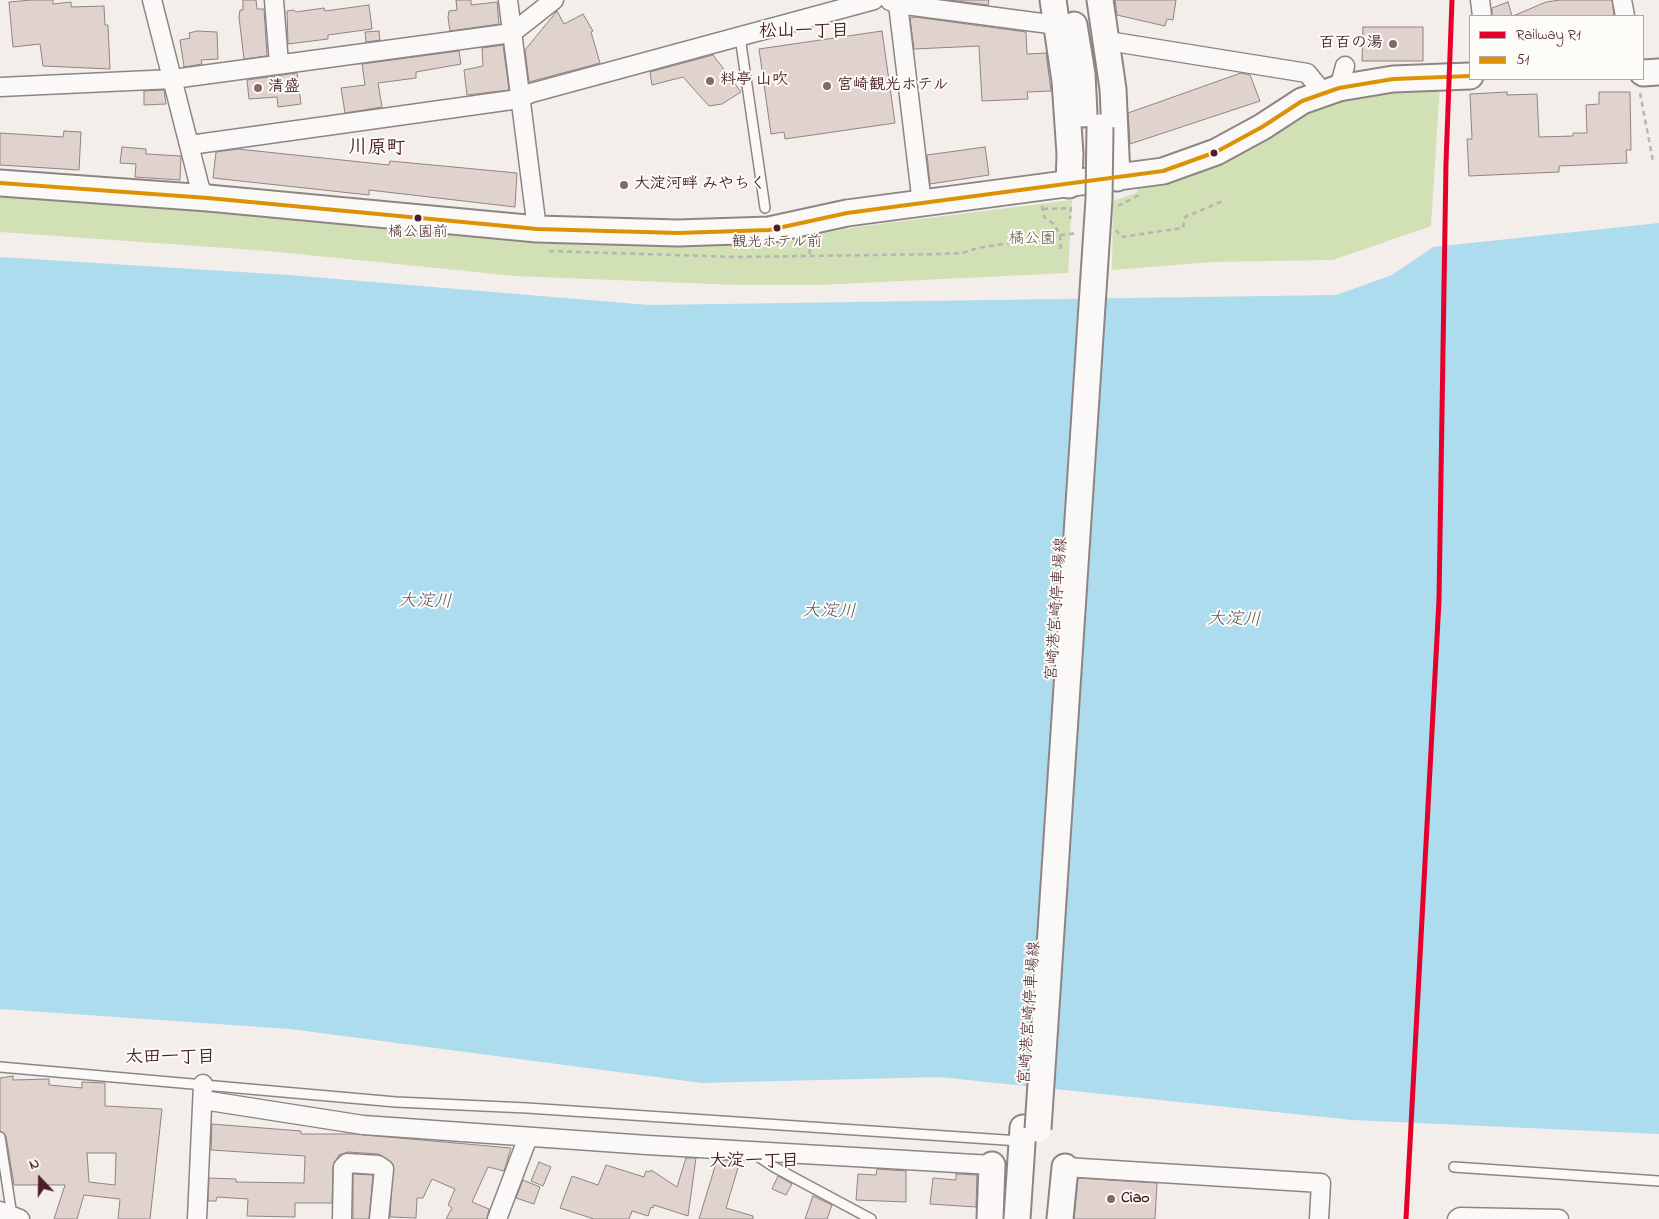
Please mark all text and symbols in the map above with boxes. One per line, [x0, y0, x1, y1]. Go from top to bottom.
legend [1469, 15, 1644, 80]
district label: 松山一丁目 [759, 22, 849, 44]
text: Railway R1 [1516, 24, 1581, 46]
place label: 百百の湯 [1319, 34, 1383, 54]
marker: 百百の湯 [1387, 38, 1399, 50]
text: 51 [1516, 49, 1529, 71]
place label: 料亭 山吹 [720, 71, 788, 91]
marker: 料亭 山吹 [704, 75, 716, 87]
place label: 宮崎観光ホテル [837, 76, 949, 96]
place label: 清盛 [268, 78, 300, 98]
marker: 宮崎観光ホテル [821, 80, 833, 92]
marker: 清盛 [252, 82, 264, 94]
district label: 川原町 [349, 139, 405, 161]
unlabelled marker [1209, 148, 1219, 158]
place label: 大淀河畔 みやちく [634, 175, 766, 195]
marker: 大淀河畔 みやちく [618, 179, 630, 191]
marker: 橘公園前 [413, 213, 423, 223]
marker: 観光ホテル前 [772, 223, 782, 233]
place label: 橘公園前 [388, 225, 448, 243]
park label: 橘公園 [1008, 230, 1056, 250]
place label: 観光ホテル前 [732, 235, 822, 253]
street label: 宮崎港宮崎停車場線 [1043, 537, 1073, 681]
water label: 大淀川 [398, 592, 452, 614]
water label: 大淀川 [802, 602, 856, 624]
water label: 大淀川 [1207, 610, 1261, 632]
street label: 宮崎港宮崎停車場線 [1016, 941, 1046, 1085]
district label: 太田一丁目 [125, 1048, 215, 1070]
district label: 大淀一丁目 [709, 1152, 799, 1174]
text: N [26, 1153, 43, 1176]
north arrow [15, 1154, 65, 1204]
place label: Ciao [1121, 1189, 1150, 1209]
marker: Ciao [1105, 1193, 1117, 1205]

